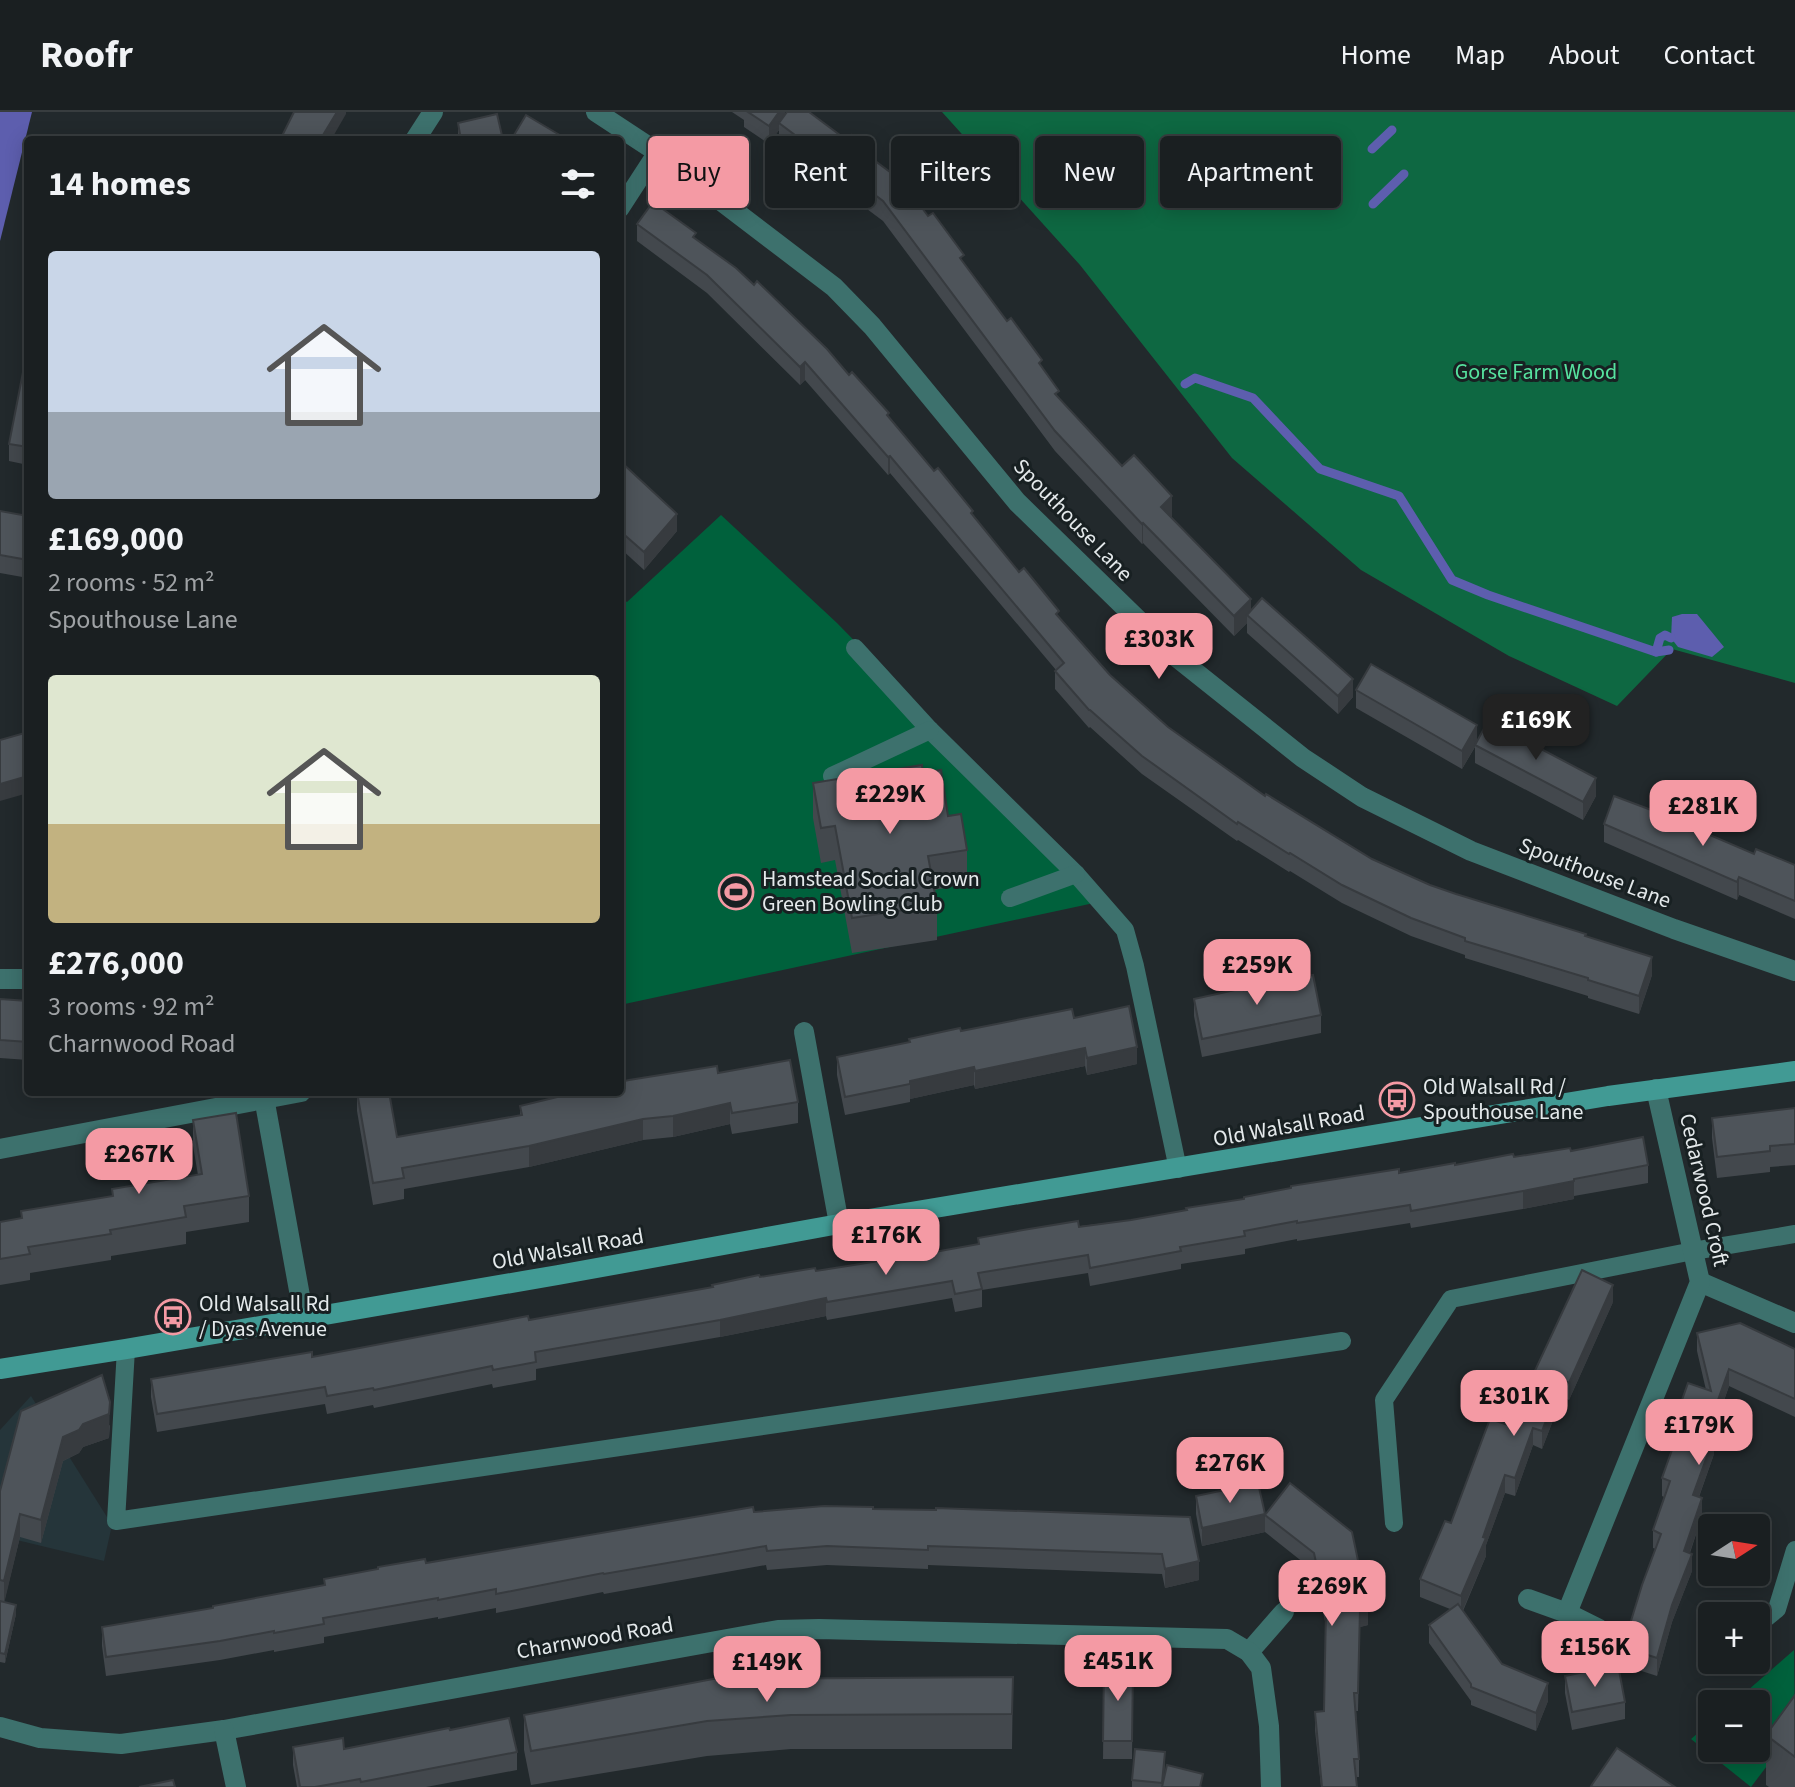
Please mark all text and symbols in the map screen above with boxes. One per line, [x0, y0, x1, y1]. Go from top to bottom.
text: Roofr [40, 28, 133, 82]
text: Home [1340, 35, 1411, 75]
text: Map [1455, 35, 1505, 75]
text: About [1549, 35, 1620, 75]
text: Contact [1664, 35, 1755, 75]
chip: Buy [648, 136, 749, 208]
chip: Rent [765, 136, 875, 208]
chip: Filters [891, 136, 1019, 208]
chip: New [1035, 136, 1144, 208]
chip: Apartment [1160, 136, 1341, 208]
text: 14 homes [48, 160, 191, 209]
icon: filters [556, 162, 600, 206]
icon: home [252, 303, 396, 447]
park label: Gorse Farm Wood [1455, 356, 1617, 388]
street label: Spouthouse Lane [1006, 451, 1140, 589]
text: £169,000 [48, 515, 184, 564]
text: 2 rooms · 52 m² [48, 564, 215, 601]
text: Spouthouse Lane [48, 601, 238, 638]
pin: £303K [1103, 613, 1215, 681]
text: £303K [1124, 620, 1194, 657]
pin: £169K [1480, 694, 1592, 762]
text: £169K [1501, 701, 1571, 738]
icon: home [252, 727, 396, 871]
pin: £229K [834, 768, 946, 836]
text: £229K [855, 775, 925, 812]
pin: £281K [1647, 780, 1759, 848]
text: £281K [1668, 787, 1738, 824]
street label: Spouthouse Lane [1514, 829, 1676, 917]
place label: Hamstead Social Crown Green Bowling Club [762, 863, 980, 920]
sports icon: Hamstead Social Crown Green Bowling Club [717, 873, 755, 911]
text: £276,000 [48, 939, 184, 988]
pin: £259K [1201, 939, 1313, 1007]
text: £259K [1222, 946, 1292, 983]
text: 3 rooms · 92 m² [48, 988, 215, 1025]
text: Charnwood Road [48, 1025, 236, 1062]
place label: Old Walsall Rd / Spouthouse Lane [1423, 1071, 1583, 1128]
bus stop icon: Old Walsall Rd / Spouthouse Lane [1378, 1081, 1416, 1119]
street label: Old Walsall Road [1211, 1097, 1367, 1155]
street label: Cedarwood Croft [1671, 1110, 1737, 1270]
pin: £267K [83, 1128, 195, 1196]
text: £267K [104, 1135, 174, 1172]
pin: £176K [830, 1209, 942, 1277]
text: £176K [851, 1216, 921, 1253]
street label: Old Walsall Road [490, 1220, 646, 1278]
place label: Old Walsall Rd / Dyas Avenue [199, 1288, 330, 1345]
bus stop icon: Old Walsall Rd / Dyas Avenue [154, 1298, 192, 1336]
pin: £301K [1458, 1370, 1570, 1438]
text: £301K [1479, 1377, 1549, 1414]
pin: £179K [1643, 1399, 1755, 1467]
text: £179K [1664, 1406, 1734, 1443]
pin: £276K [1174, 1437, 1286, 1505]
text: £276K [1195, 1444, 1265, 1481]
north arrow [1698, 1514, 1770, 1586]
map controls [1698, 1514, 1770, 1762]
pin: £269K [1276, 1560, 1388, 1628]
text: £269K [1297, 1567, 1367, 1604]
button: + [1698, 1602, 1770, 1674]
street label: Charnwood Road [514, 1608, 676, 1668]
pin: £156K [1539, 1621, 1651, 1689]
text: £156K [1560, 1628, 1630, 1665]
pin: £451K [1062, 1635, 1174, 1703]
pin: £149K [711, 1636, 823, 1704]
text: £451K [1083, 1642, 1153, 1679]
text: £149K [732, 1643, 802, 1680]
button: − [1698, 1690, 1770, 1762]

